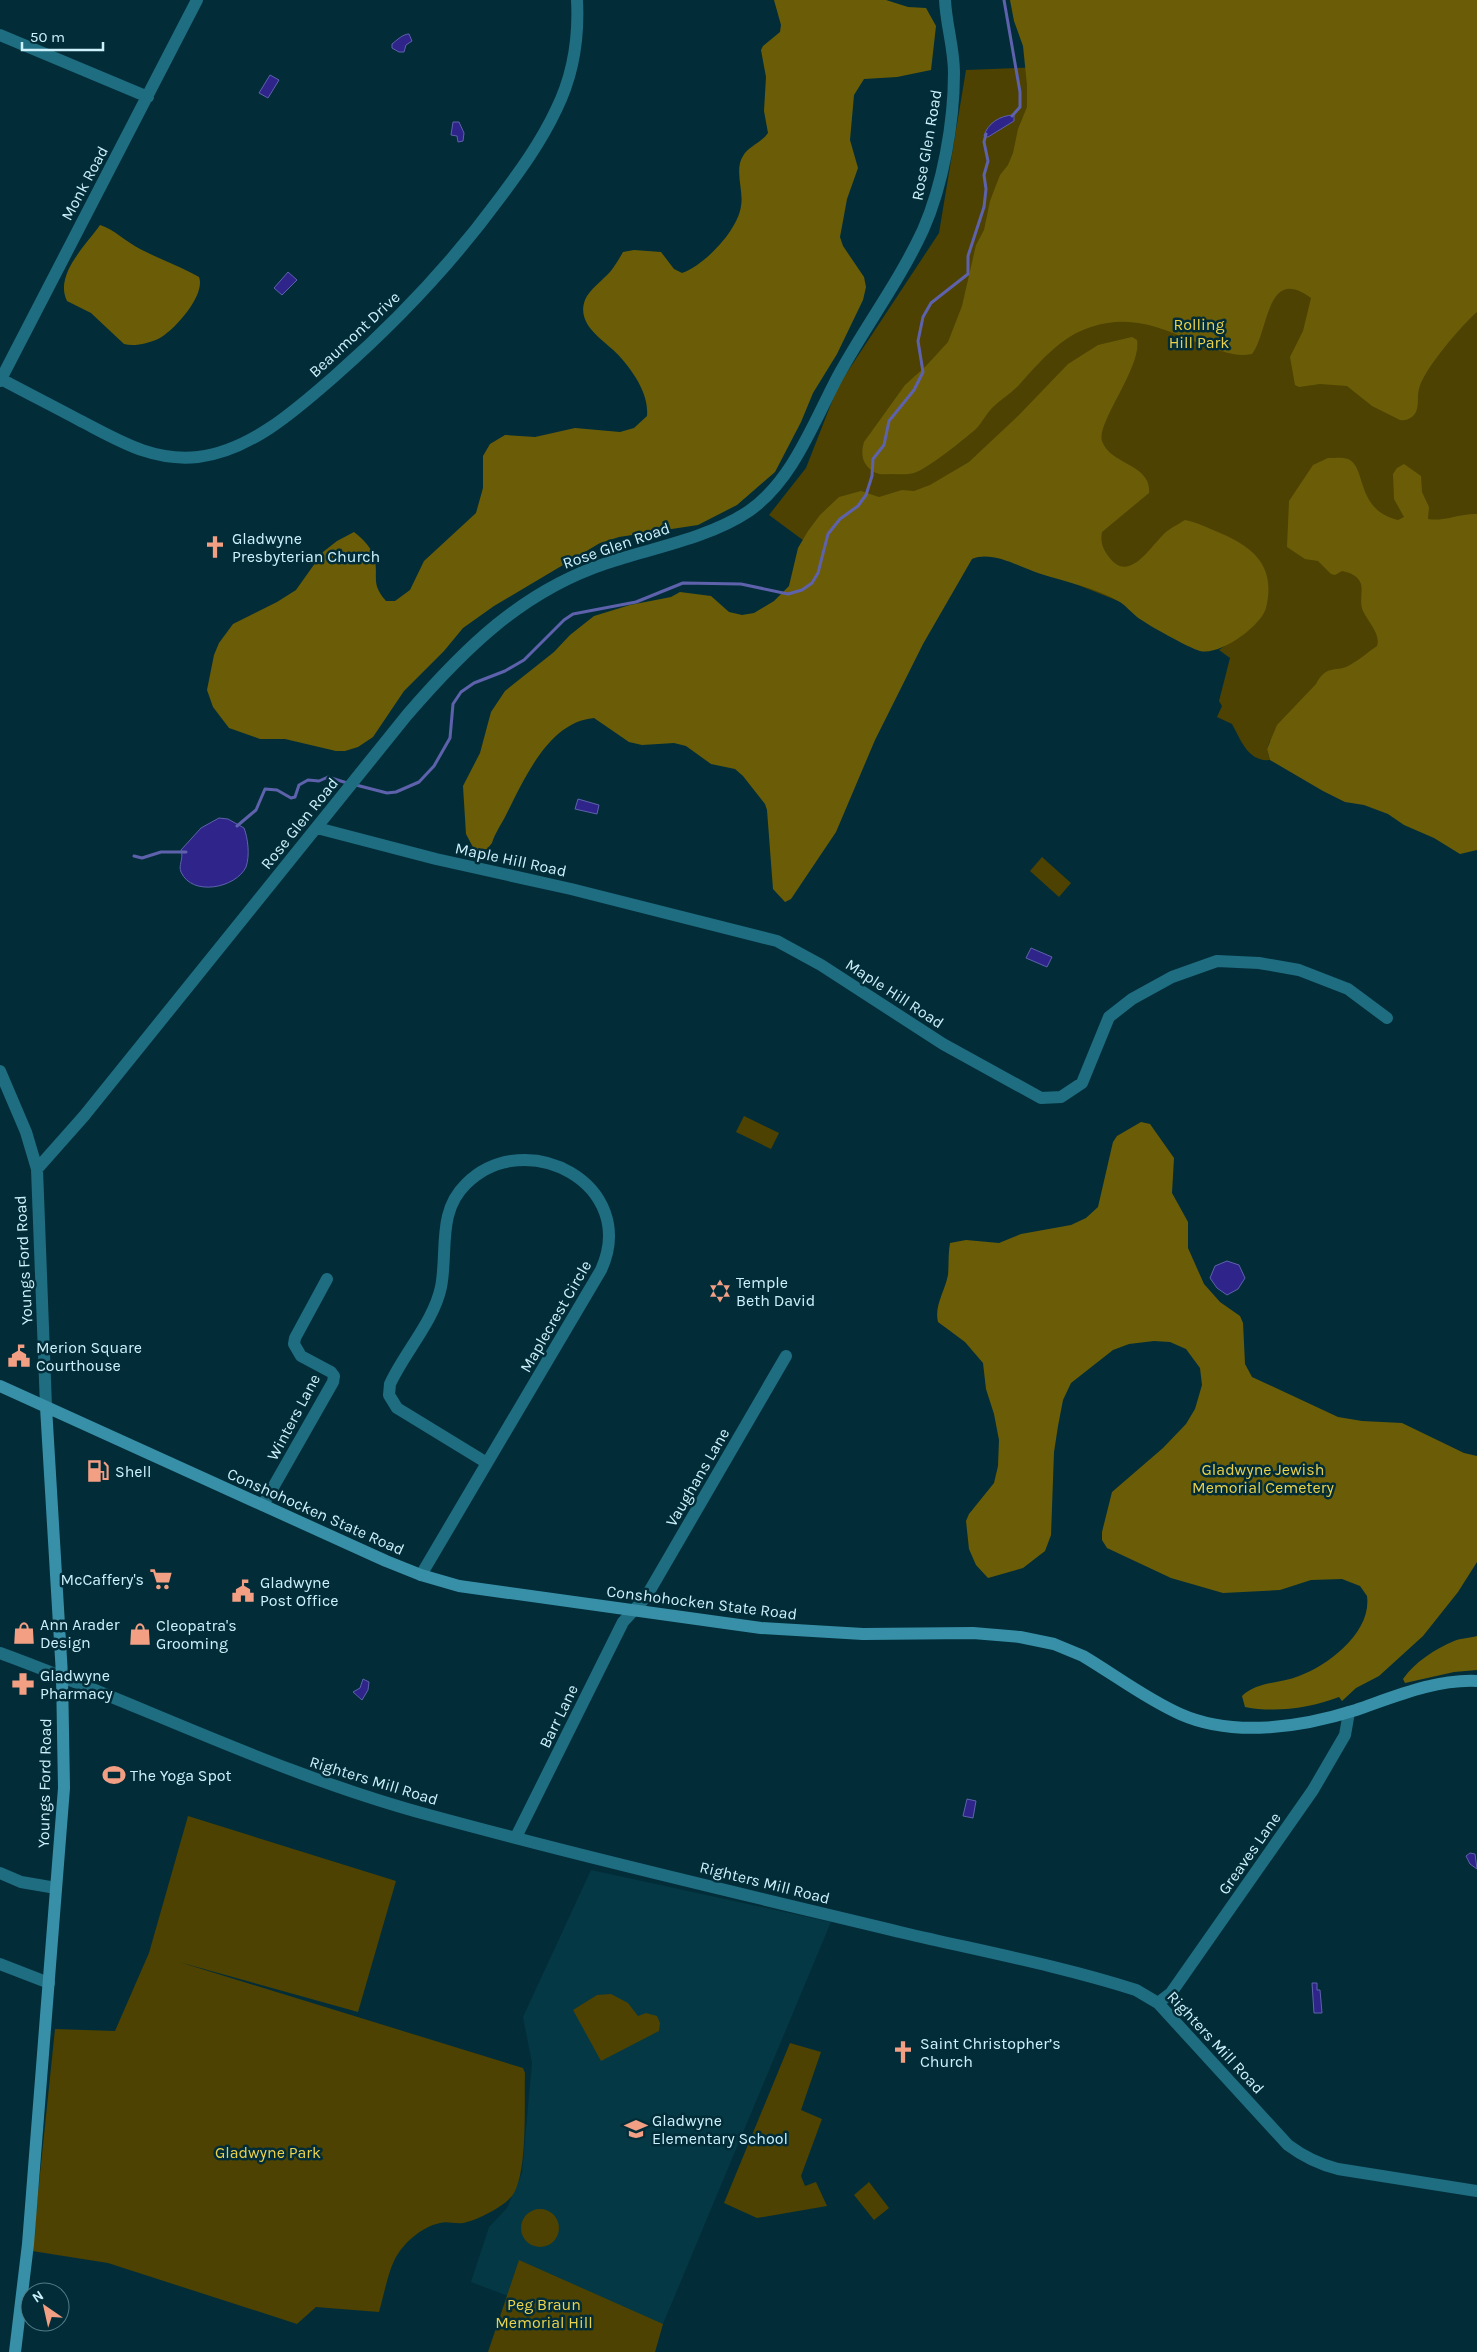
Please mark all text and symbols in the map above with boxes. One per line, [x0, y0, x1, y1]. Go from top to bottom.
scale bar [22, 20, 104, 52]
text: 50 m [30, 28, 65, 46]
street label: Rose Glen Road [907, 88, 946, 202]
street label: Monk Road [57, 143, 112, 224]
street label: Beaumont Drive [305, 287, 404, 381]
park label: Rolling Hill Park [1169, 315, 1229, 352]
street label: Rose Glen Road [560, 518, 672, 573]
place label: Gladwyne Presbyterian Church [232, 529, 380, 566]
church icon: Gladwyne Presbyterian Church [202, 534, 228, 560]
street label: Rose Glen Road [257, 774, 342, 873]
street label: Maple Hill Road [454, 838, 568, 881]
street label: Maple Hill Road [842, 955, 947, 1032]
street label: Youngs Ford Road [11, 1195, 36, 1325]
street label: Maplecrest Circle [516, 1257, 595, 1376]
place label: Temple Beth David [736, 1273, 815, 1310]
synagogue icon: Temple Beth David [707, 1278, 733, 1304]
place label: Merion Square Courthouse [36, 1338, 142, 1375]
public building icon: Merion Square Courthouse [6, 1343, 32, 1369]
street label: Winters Lane [263, 1371, 324, 1464]
street label: Vaughans Lane [662, 1425, 733, 1530]
fuel station icon: Shell [85, 1458, 111, 1484]
park label: Gladwyne Jewish Memorial Cemetery [1192, 1460, 1334, 1497]
place label: Shell [115, 1462, 152, 1481]
street label: Conshohocken State Road [224, 1464, 407, 1559]
supermarket icon: McCaffery's [148, 1566, 174, 1592]
place label: McCaffery's [61, 1570, 144, 1589]
place label: Gladwyne Post Office [260, 1573, 338, 1610]
public building icon: Gladwyne Post Office [230, 1578, 256, 1604]
street label: Conshohocken State Road [606, 1581, 798, 1624]
place label: Ann Arader Design [40, 1615, 120, 1652]
place label: Cleopatra's Grooming [156, 1616, 237, 1653]
shop icon: Ann Arader Design [11, 1620, 37, 1646]
shop icon: Cleopatra's Grooming [127, 1621, 153, 1647]
place label: Gladwyne Pharmacy [40, 1666, 113, 1703]
pharmacy icon: Gladwyne Pharmacy [10, 1671, 36, 1697]
street label: Barr Lane [535, 1681, 582, 1751]
street label: Youngs Ford Road [34, 1718, 55, 1848]
street label: Righters Mill Road [307, 1752, 440, 1809]
sports icon: The Yoga Spot [101, 1762, 127, 1788]
place label: The Yoga Spot [130, 1766, 232, 1785]
street label: Greaves Lane [1214, 1809, 1285, 1898]
street label: Righters Mill Road [698, 1857, 832, 1908]
street label: Righters Mill Road [1163, 1987, 1268, 2098]
place label: Saint Christopher’s Church [920, 2034, 1061, 2071]
church icon: Saint Christopher’s Church [890, 2039, 916, 2065]
place label: Gladwyne Elementary School [652, 2111, 788, 2148]
school or university icon: Gladwyne Elementary School [623, 2116, 649, 2142]
park label: Gladwyne Park [215, 2143, 321, 2162]
north arrow [20, 2282, 70, 2332]
text: N [29, 2287, 47, 2306]
park label: Peg Braun Memorial Hill [495, 2295, 593, 2332]

